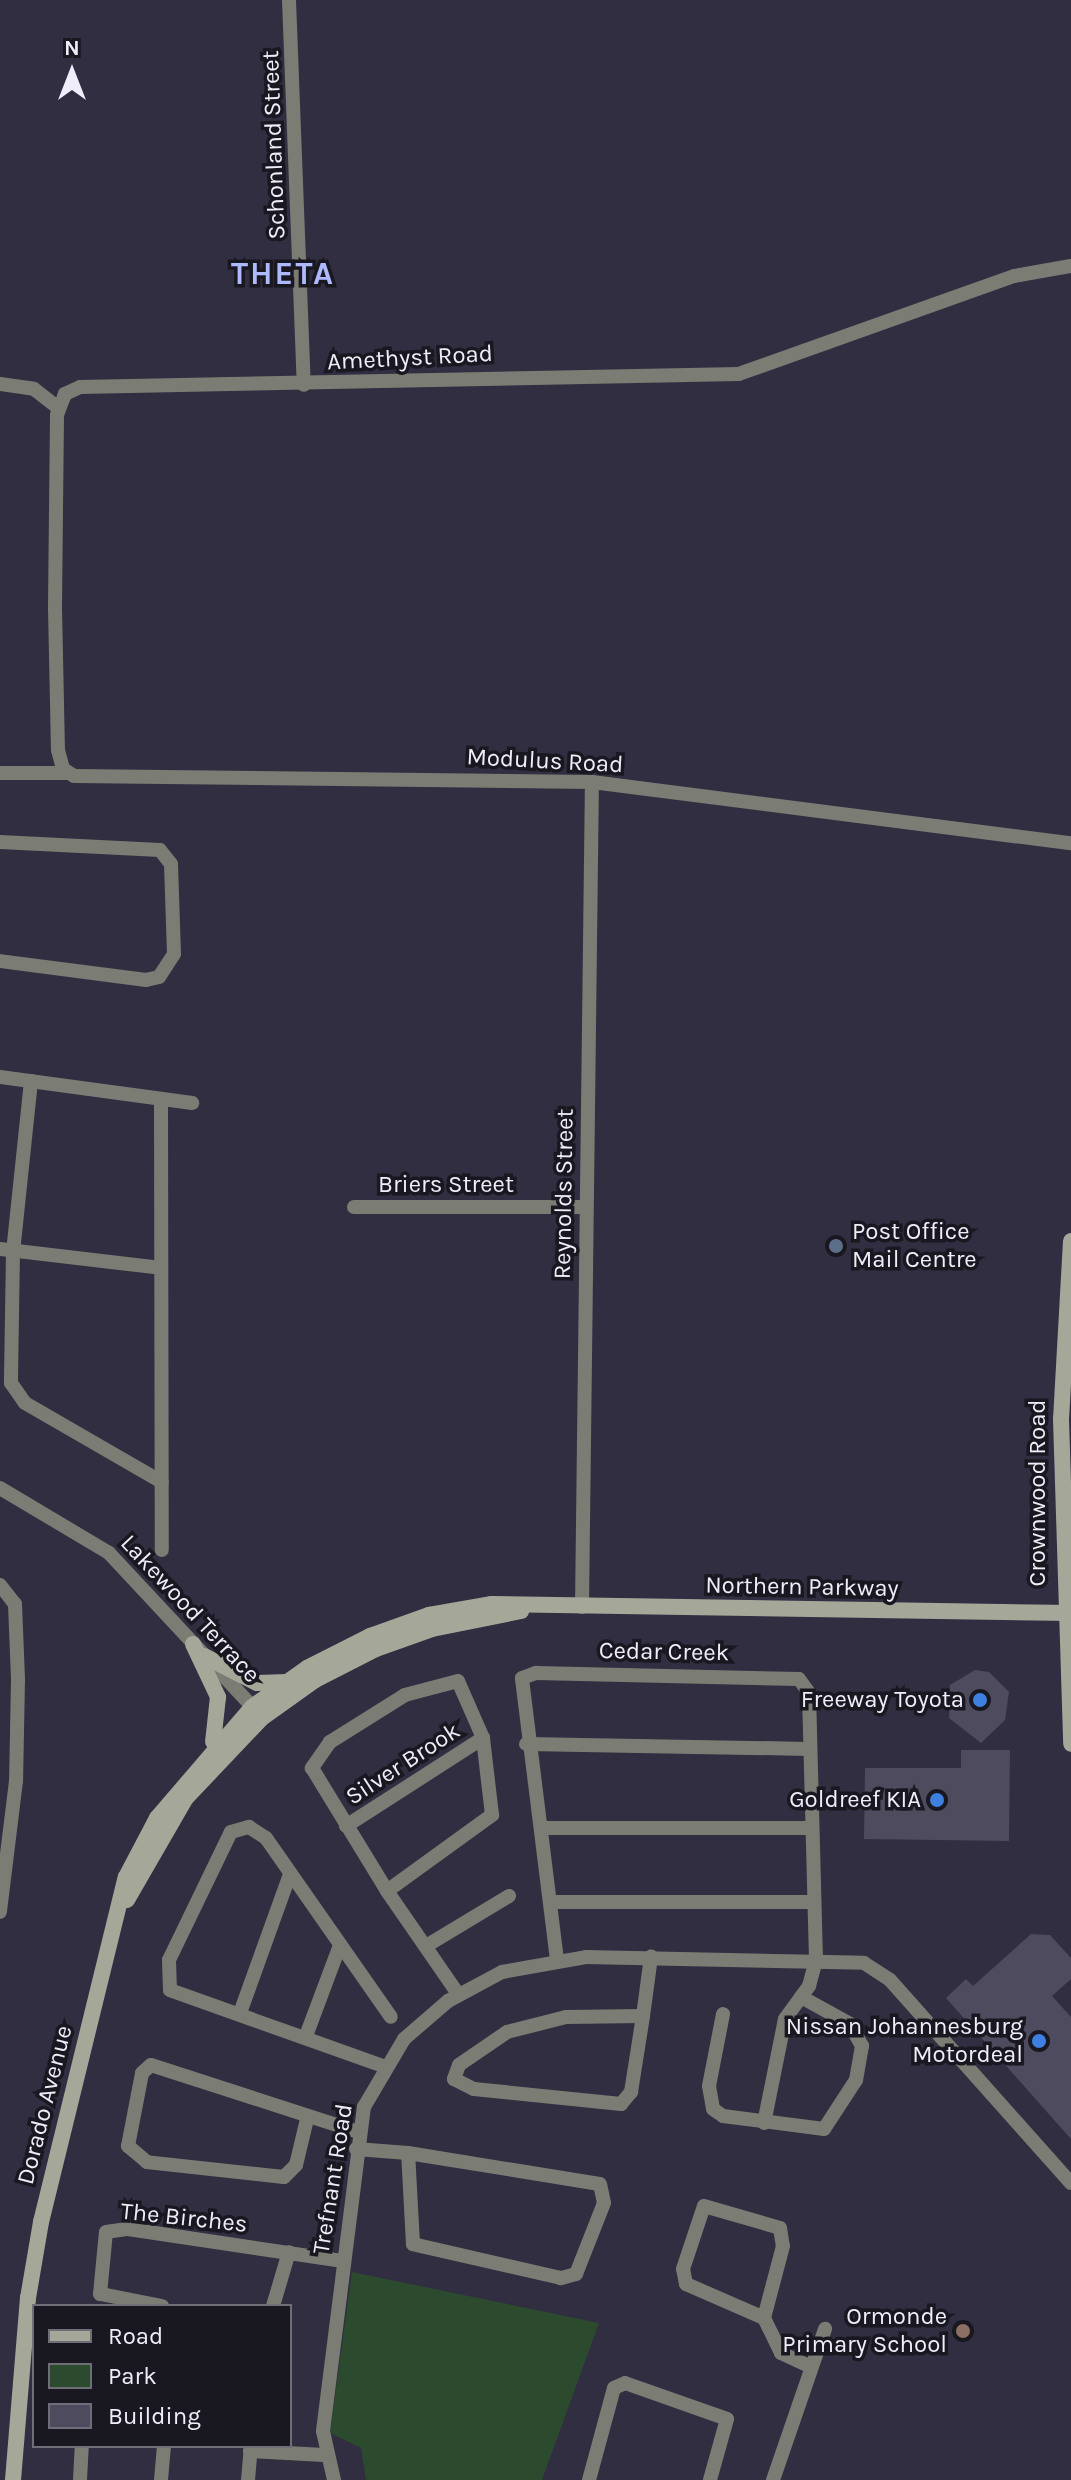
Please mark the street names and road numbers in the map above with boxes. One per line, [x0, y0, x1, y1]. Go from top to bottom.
street label: Schonland Street [256, 50, 292, 240]
street label: Amethyst Road [326, 339, 494, 377]
street label: Modulus Road [466, 743, 624, 779]
street label: Reynolds Street [548, 1108, 580, 1280]
street label: Briers Street [378, 1171, 514, 1199]
street label: Crownwood Road [1024, 1399, 1052, 1587]
street label: Lakewood Terrace [114, 1529, 266, 1689]
street label: Northern Parkway [705, 1571, 899, 1603]
street label: Cedar Creek [599, 1636, 729, 1668]
street label: Silver Brook [340, 1716, 466, 1812]
street label: Dorado Avenue [11, 2023, 79, 2187]
street label: Trefnant Road [307, 2102, 359, 2256]
street label: The Birches [119, 2197, 249, 2239]

